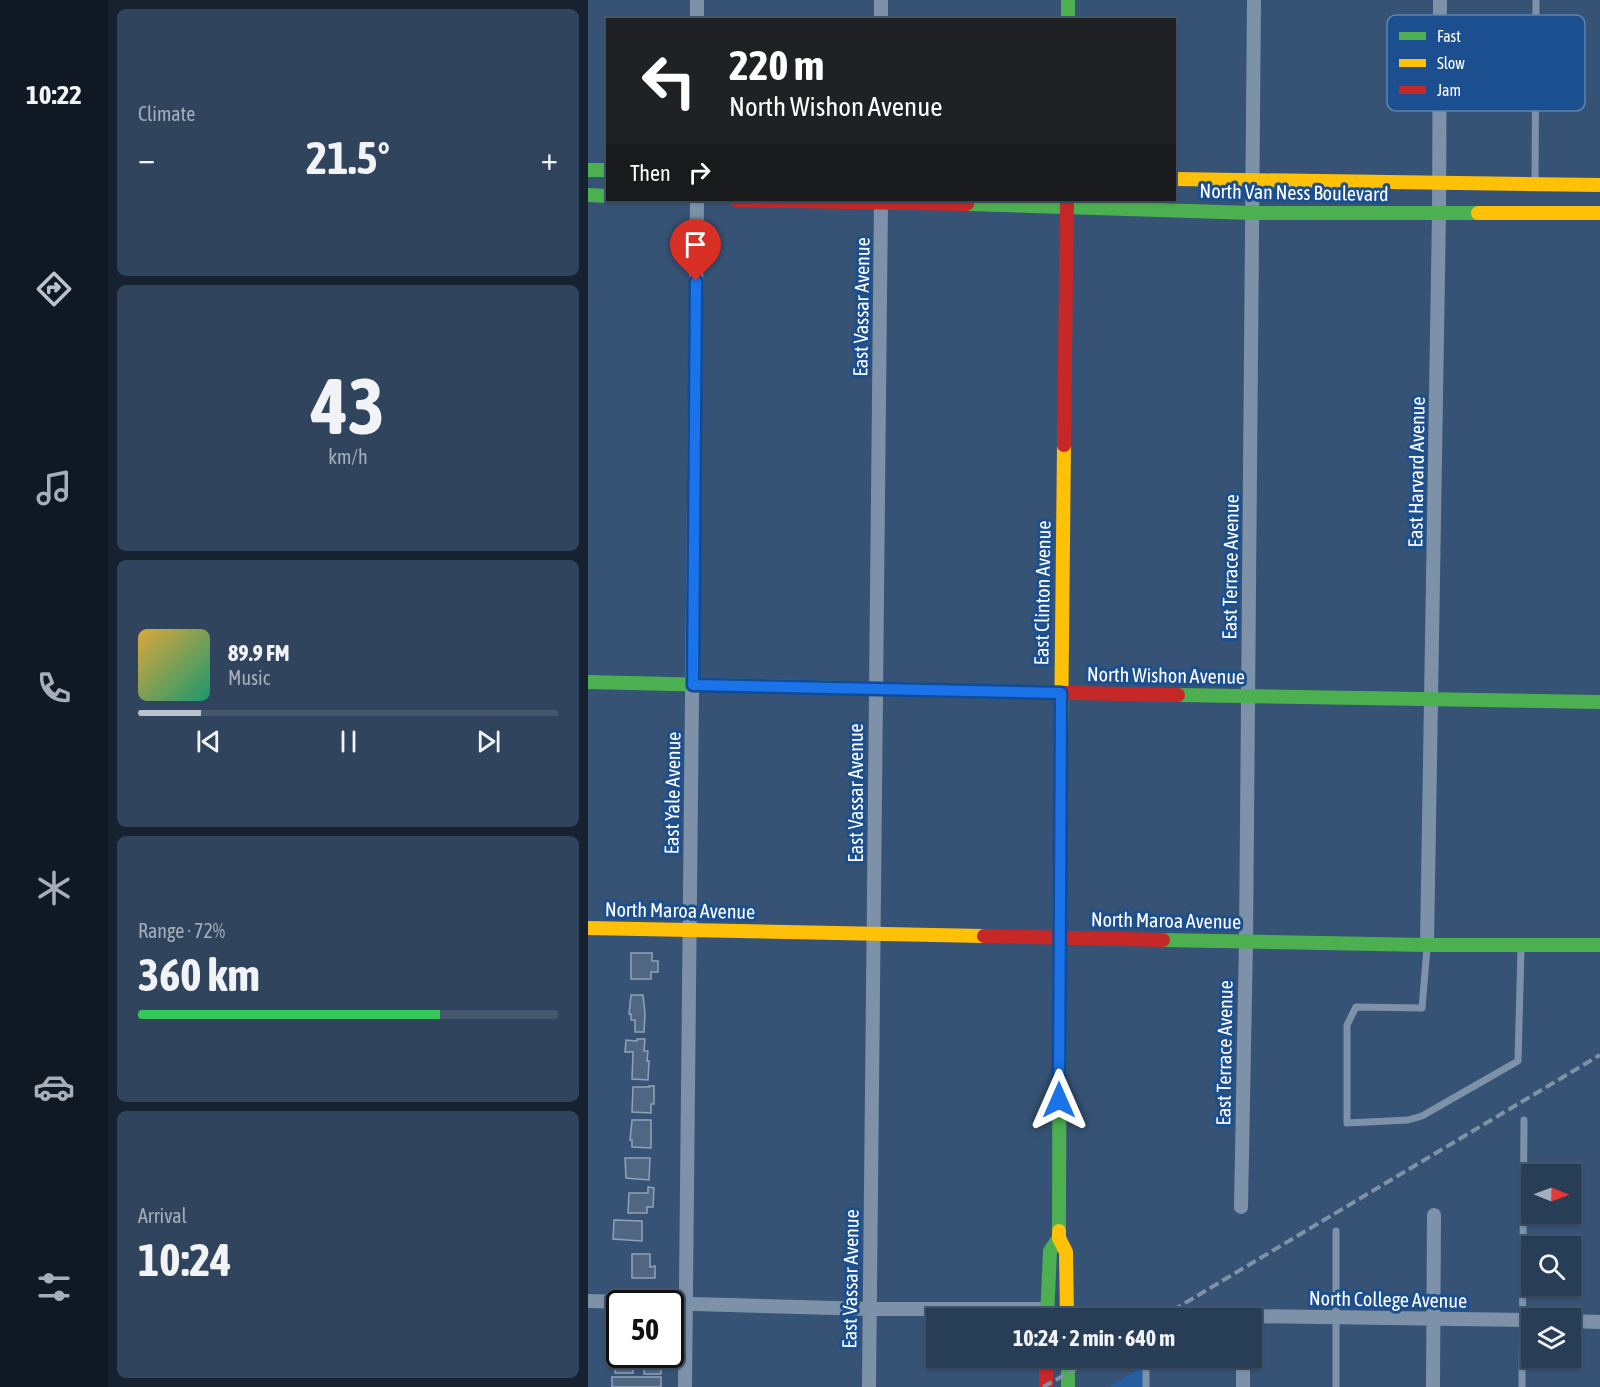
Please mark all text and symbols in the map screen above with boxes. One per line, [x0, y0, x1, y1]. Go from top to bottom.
legend [1387, 15, 1585, 111]
text: Fast [1437, 27, 1461, 45]
text: 220 m [729, 41, 824, 89]
icon: left [630, 42, 708, 120]
text: Slow [1437, 54, 1465, 72]
text: 10:22 [26, 79, 82, 110]
text: Jam [1437, 81, 1461, 99]
text: North Wishon Avenue [729, 91, 943, 122]
text: Climate [138, 102, 195, 125]
text: 21.5° [306, 132, 390, 184]
text: − [138, 139, 155, 177]
text: + [541, 139, 558, 177]
icon: right [683, 156, 716, 189]
text: Then [630, 160, 671, 186]
street label: North Van Ness Boulevard [1199, 179, 1389, 205]
pin [670, 219, 721, 281]
icon: arrive [679, 228, 712, 261]
street label: East Vassar Avenue [848, 237, 874, 377]
icon: directions [33, 268, 75, 310]
text: 43 [311, 361, 385, 451]
street label: East Harvard Avenue [1403, 396, 1429, 548]
text: km/h [328, 445, 368, 468]
icon: music [33, 467, 75, 509]
street label: East Terrace Avenue [1217, 494, 1243, 640]
street label: East Clinton Avenue [1029, 520, 1055, 666]
text: 89.9 FM [228, 640, 290, 666]
street label: North Wishon Avenue [1087, 662, 1245, 688]
text: Music [228, 666, 270, 689]
icon: phone [33, 667, 75, 709]
street label: East Vassar Avenue [844, 723, 867, 863]
icon: previous [192, 725, 225, 758]
icon: pause [332, 725, 365, 758]
icon: next [472, 725, 505, 758]
street label: East Yale Avenue [659, 731, 685, 855]
icon: climate [33, 867, 75, 909]
street label: North Maroa Avenue [605, 897, 755, 923]
street label: North Maroa Avenue [1091, 907, 1241, 933]
text: Range · 72% [138, 919, 225, 942]
text: 360 km [138, 949, 260, 1001]
street label: East Terrace Avenue [1211, 980, 1237, 1126]
icon: car [33, 1066, 75, 1108]
position arrow [1027, 1068, 1091, 1132]
north arrow [1521, 1164, 1581, 1224]
map controls [1521, 1164, 1581, 1368]
text: Arrival [138, 1204, 187, 1227]
street label: East Vassar Avenue [837, 1209, 863, 1349]
text: 10:24 [138, 1234, 232, 1286]
button: search [1521, 1236, 1581, 1296]
icon: filters [33, 1266, 75, 1308]
street label: North College Avenue [1309, 1286, 1467, 1312]
speed limit sign: 50 [606, 1290, 684, 1368]
button: layers [1521, 1308, 1581, 1368]
text: 10:24 · 2 min · 640 m [1013, 1325, 1175, 1351]

